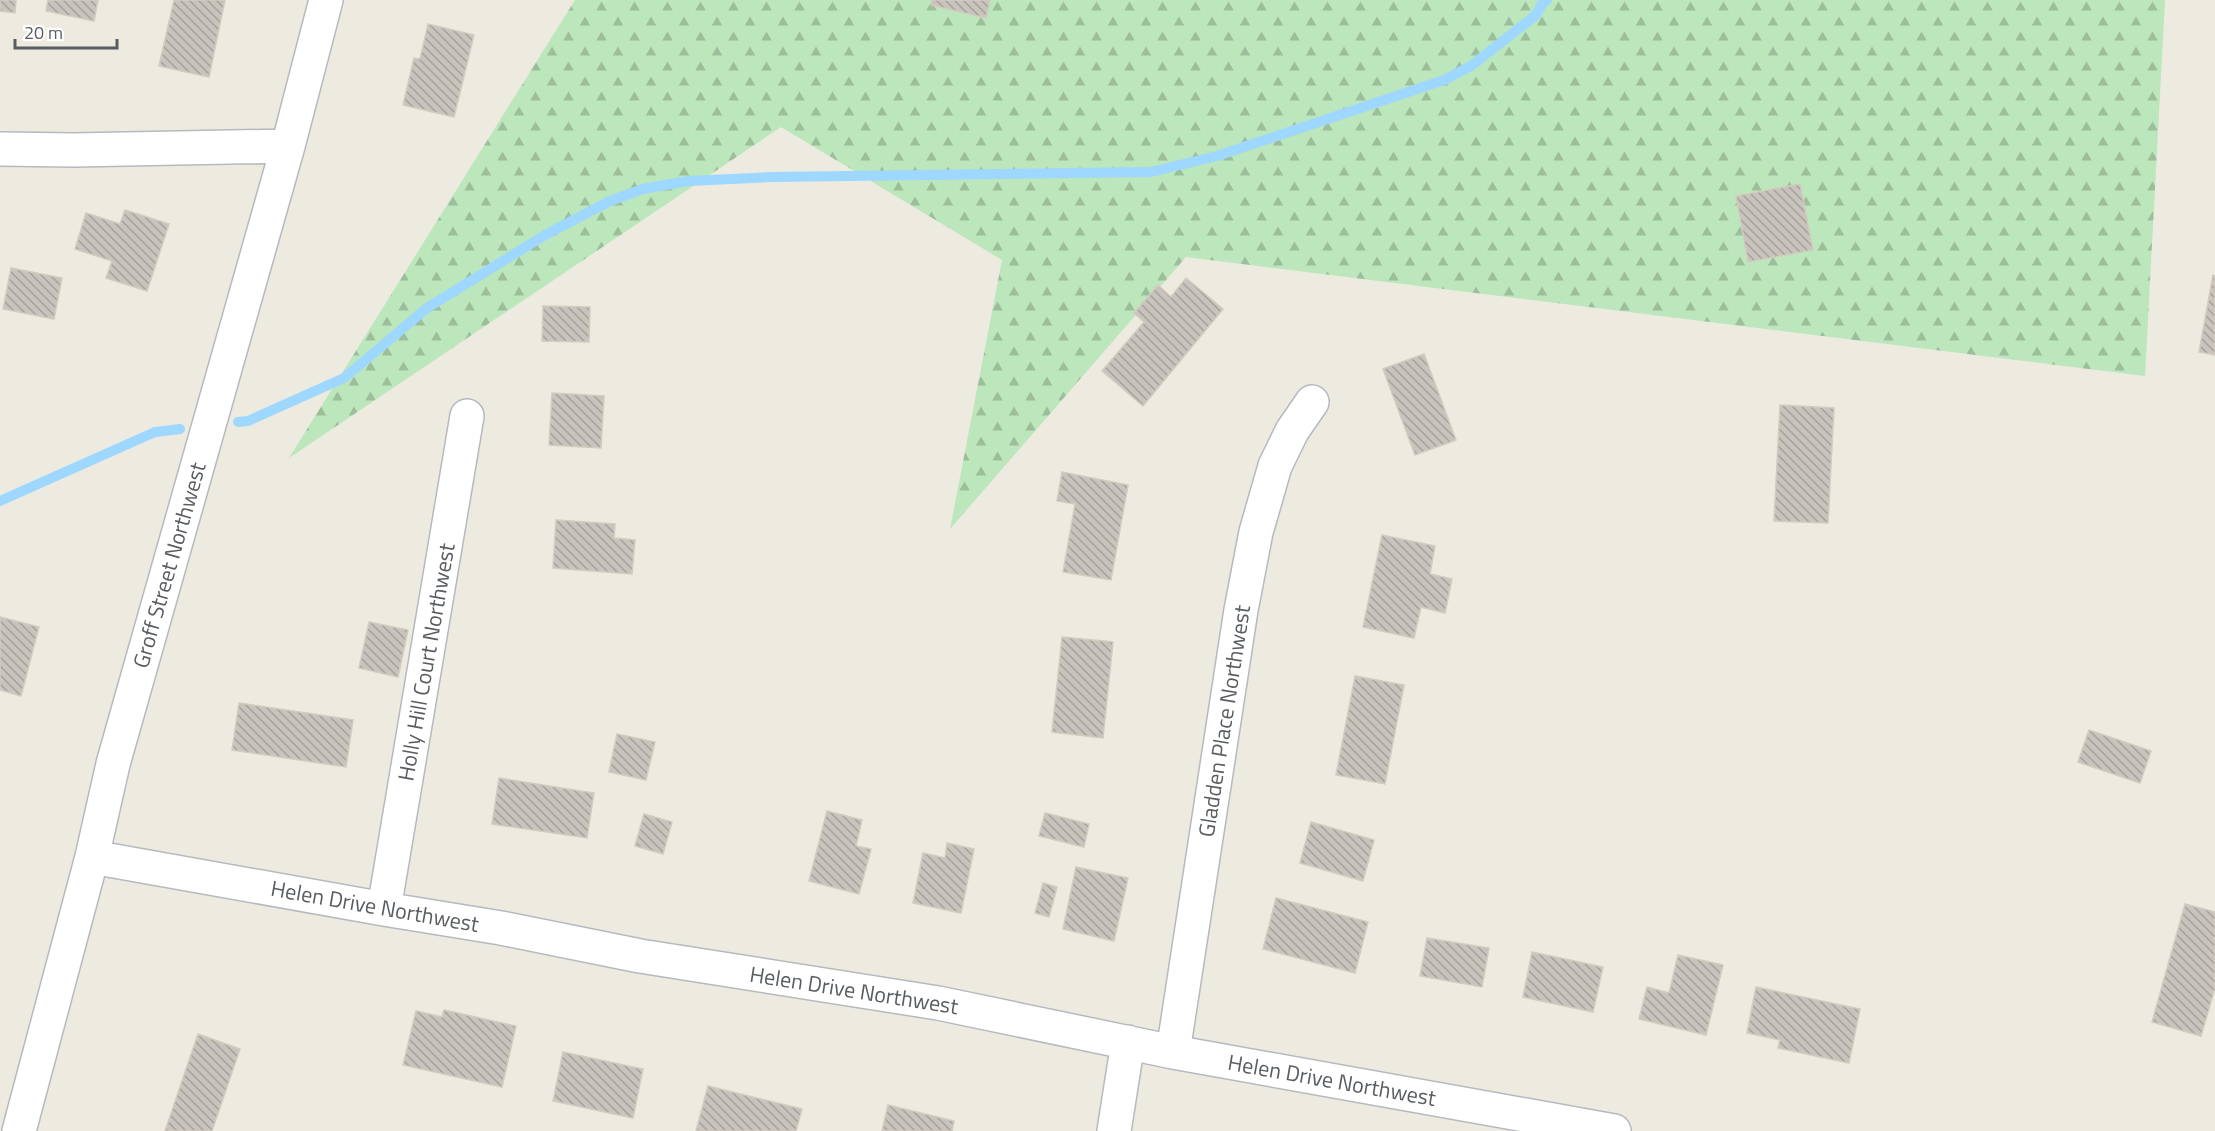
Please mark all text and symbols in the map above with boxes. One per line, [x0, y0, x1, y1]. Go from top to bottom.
scale bar [15, 12, 117, 50]
text: 20 m [24, 19, 63, 46]
street label: Groff Street Northwest [123, 458, 215, 672]
street label: Holly Hill Court Northwest [388, 540, 464, 784]
street label: Gladden Place Northwest [1189, 602, 1259, 839]
street label: Helen Drive Northwest [268, 871, 482, 941]
street label: Helen Drive Northwest [747, 957, 961, 1023]
street label: Helen Drive Northwest [1225, 1045, 1439, 1115]

